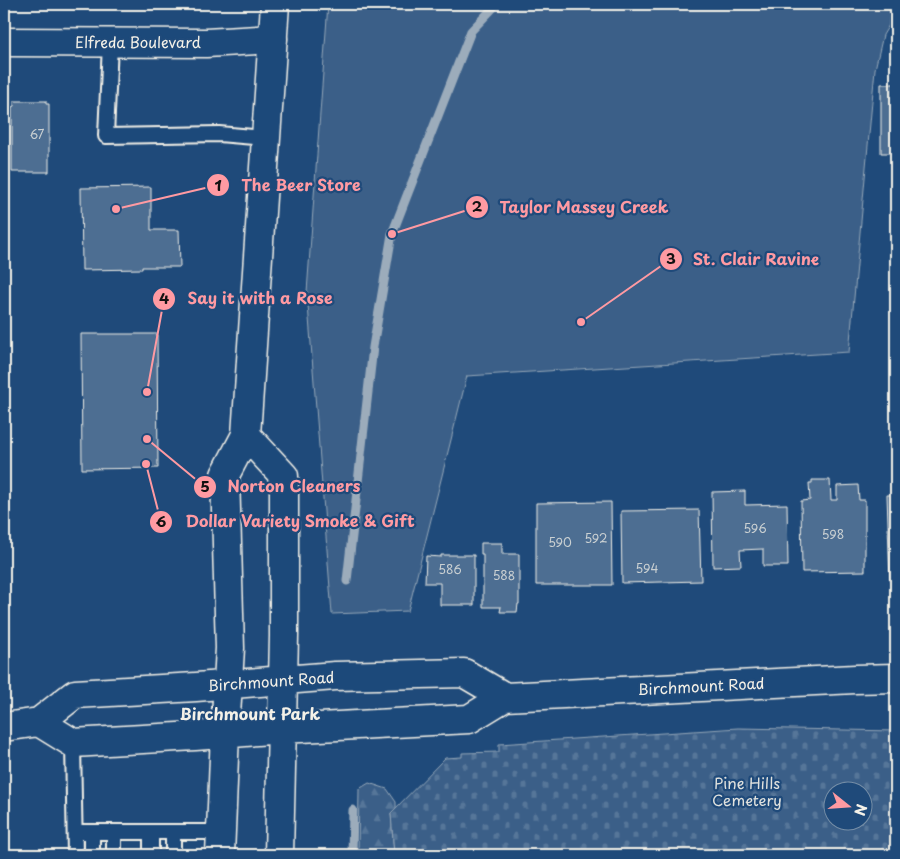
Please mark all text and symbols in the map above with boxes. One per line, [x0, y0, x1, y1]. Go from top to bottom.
street label: Elfreda Boulevard [75, 30, 201, 53]
house number: 67 [30, 125, 45, 143]
callout: The Beer Store [206, 170, 372, 201]
text: The Beer Store [241, 172, 361, 196]
text: 1 [214, 173, 222, 196]
callout: Taylor Massey Creek [464, 191, 679, 222]
text: 2 [472, 194, 483, 217]
text: Taylor Massey Creek [500, 194, 669, 218]
callout: St. Clair Ravine [658, 244, 830, 275]
text: 3 [666, 246, 676, 269]
text: St. Clair Ravine [693, 246, 819, 270]
callout: Say it with a Rose [152, 283, 343, 314]
text: Say it with a Rose [187, 285, 333, 309]
text: 4 [159, 286, 169, 309]
callout: Norton Cleaners [193, 471, 371, 502]
text: Norton Cleaners [228, 473, 361, 497]
text: 5 [200, 474, 210, 497]
callout: Dollar Variety Smoke & Gift [149, 506, 426, 537]
text: Dollar Variety Smoke & Gift [185, 508, 415, 532]
text: 6 [156, 509, 167, 532]
house number: 596 [743, 519, 767, 537]
house number: 598 [822, 525, 844, 543]
house number: 592 [584, 529, 608, 547]
house number: 590 [548, 533, 572, 551]
house number: 594 [636, 559, 659, 577]
house number: 586 [438, 560, 462, 578]
house number: 588 [493, 566, 515, 584]
street label: Birchmount Road [207, 665, 335, 696]
street label: Birchmount Road [637, 671, 765, 700]
district label: Birchmount Park [180, 701, 320, 725]
park label: Pine Hills Cemetery [712, 771, 782, 811]
north arrow [822, 782, 872, 832]
text: N [849, 802, 873, 818]

